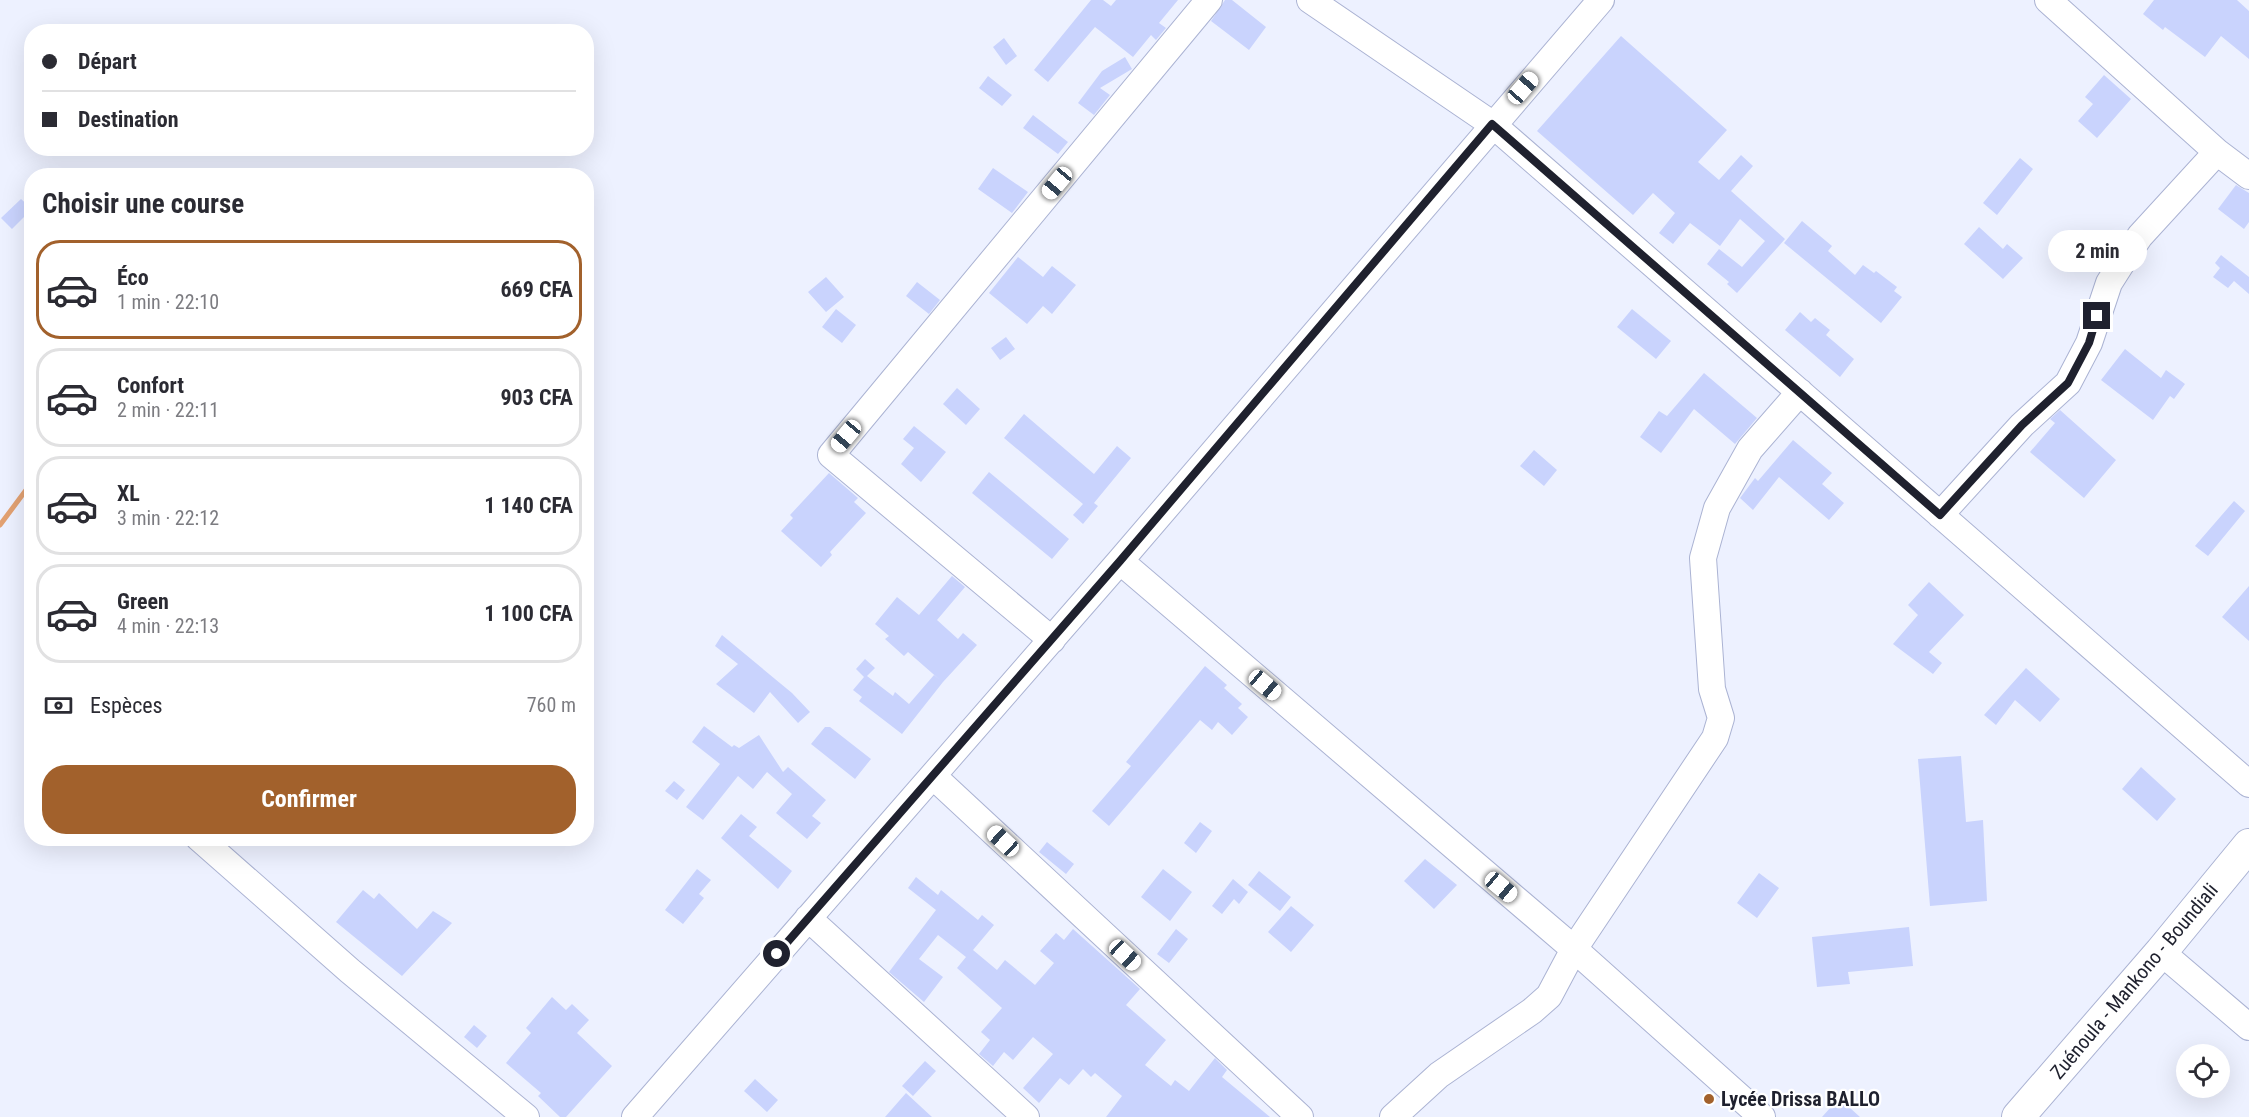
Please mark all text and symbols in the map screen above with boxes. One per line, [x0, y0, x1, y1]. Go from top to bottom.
text: Départ [78, 49, 137, 74]
car [1504, 69, 1542, 107]
text: Destination [78, 107, 179, 132]
car [1039, 163, 1075, 203]
text: Choisir une course [42, 188, 244, 220]
callout: 2 min [2048, 229, 2146, 271]
text: 2 min [2075, 239, 2120, 263]
icon: car [45, 263, 99, 317]
text: Éco [117, 265, 149, 290]
text: 669 CFA [500, 277, 573, 302]
text: 1 min · 22:10 [117, 290, 219, 314]
route end [2083, 302, 2110, 329]
icon: car [45, 371, 99, 425]
text: Confort [117, 373, 184, 398]
text: 903 CFA [500, 385, 573, 410]
text: 2 min · 22:11 [117, 398, 219, 422]
car [828, 416, 864, 456]
icon: car [45, 479, 99, 533]
text: XL [117, 481, 140, 506]
text: 1 140 CFA [484, 493, 573, 518]
text: 3 min · 22:12 [117, 506, 219, 530]
icon: car [45, 587, 99, 641]
text: Green [117, 589, 169, 614]
text: 1 100 CFA [484, 601, 573, 626]
text: 4 min · 22:13 [117, 614, 219, 638]
car [1245, 667, 1285, 703]
icon: cash [42, 689, 75, 722]
text: Espèces [90, 693, 163, 718]
text: 760 m [527, 693, 576, 717]
button: Confirmer [42, 765, 576, 834]
car [984, 822, 1022, 860]
car [1481, 869, 1521, 905]
street label: Zuénoula - Mankono - Boundiali [2045, 878, 2223, 1084]
car [1106, 936, 1144, 974]
route start [763, 940, 790, 967]
map controls [2176, 1044, 2230, 1098]
button: locate [2176, 1044, 2230, 1098]
place label: Lycée Drissa BALLO [1721, 1087, 1880, 1111]
marker: Lycée Drissa BALLO [1702, 1092, 1716, 1106]

